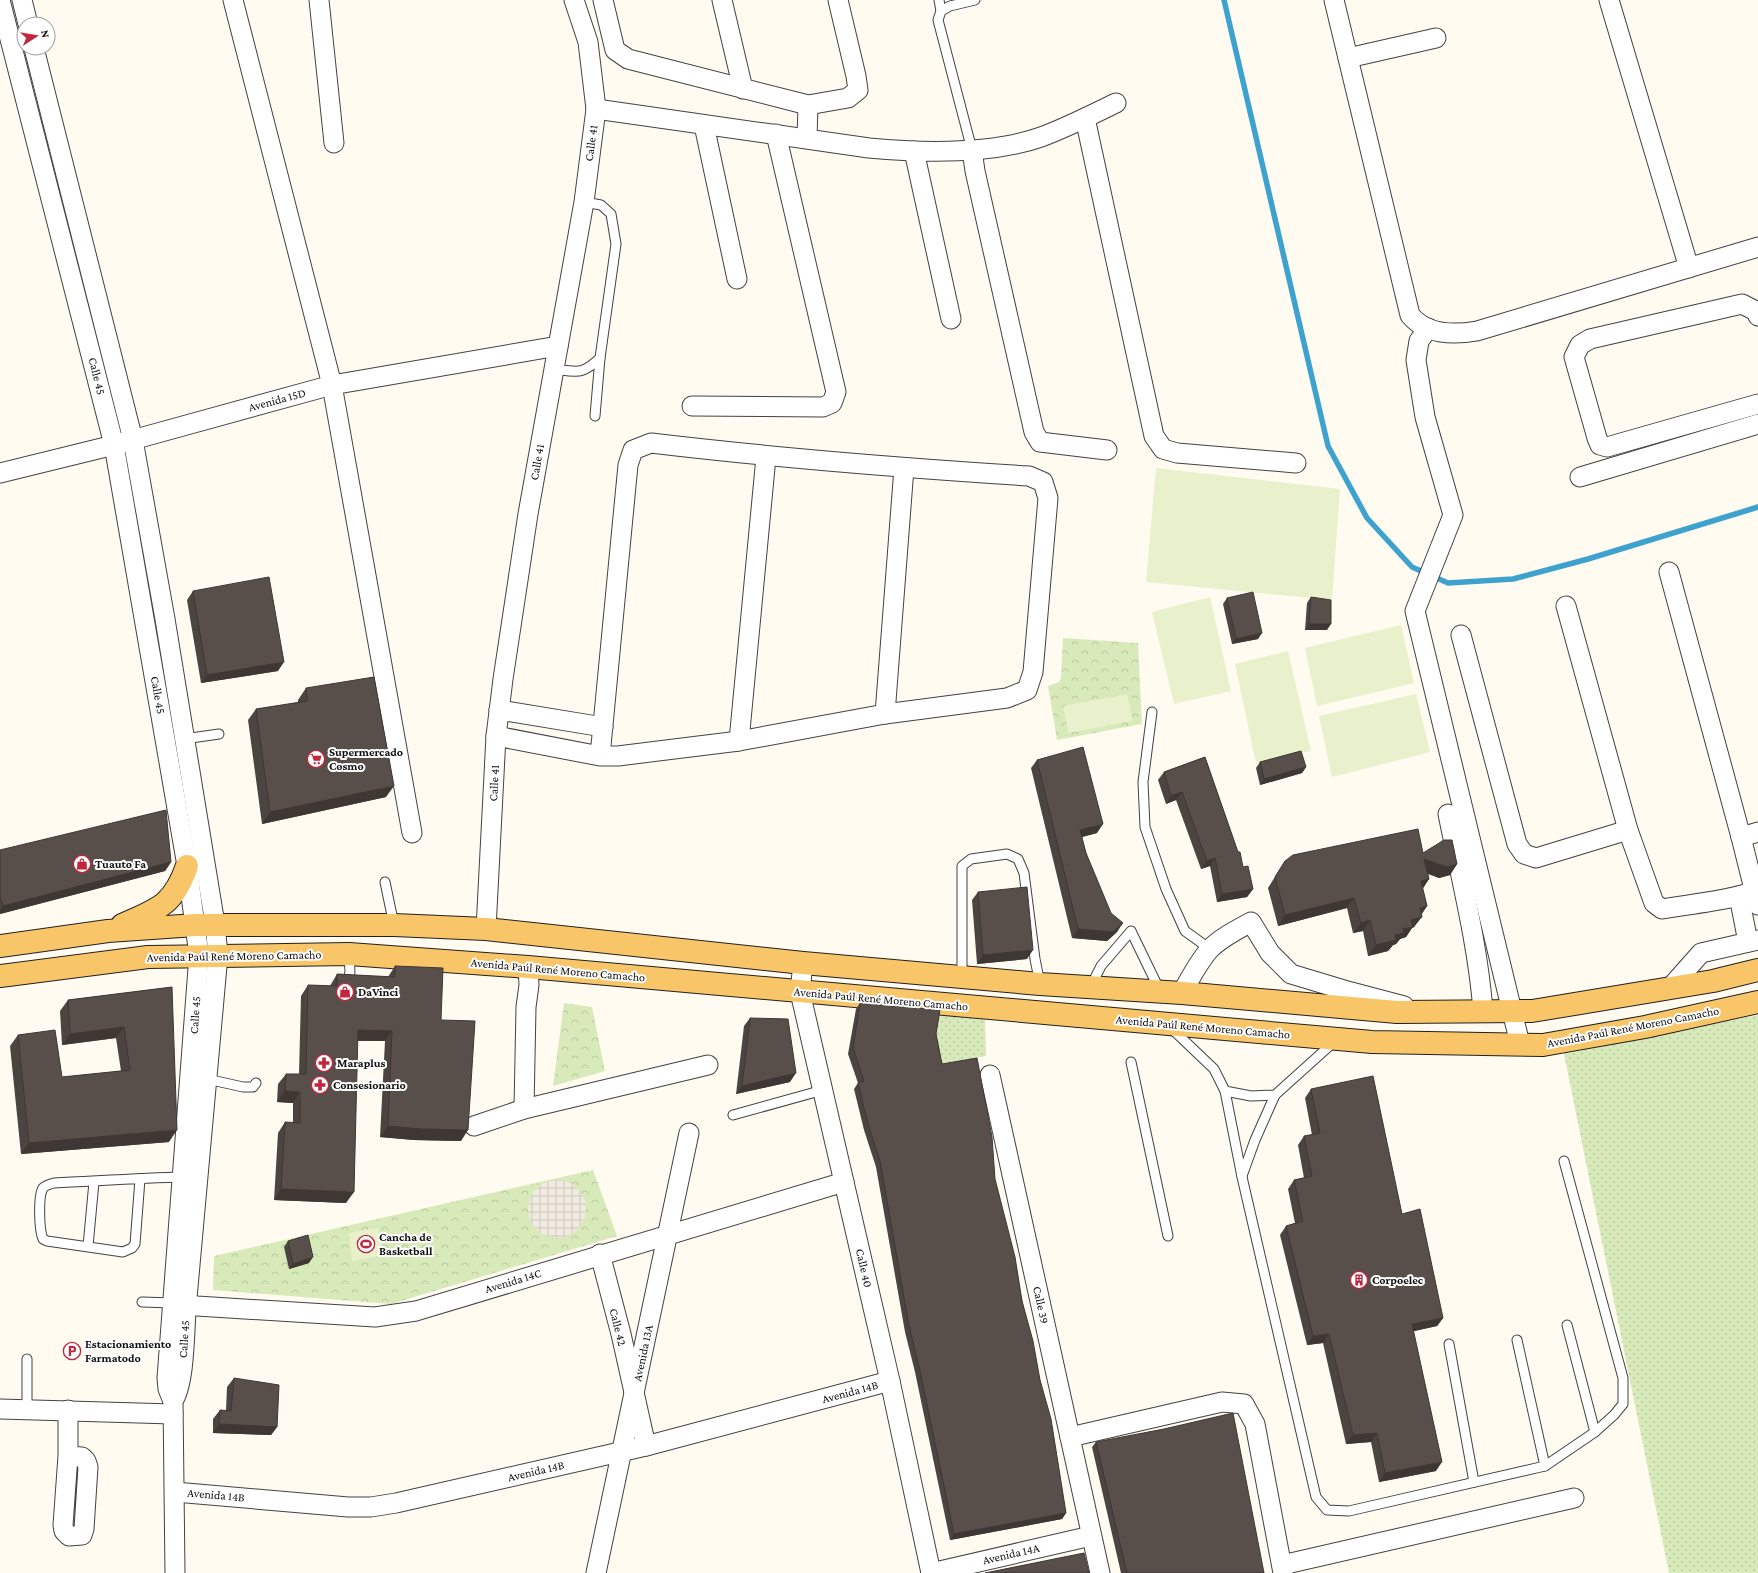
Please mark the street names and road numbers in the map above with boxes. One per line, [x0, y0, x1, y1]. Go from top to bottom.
street label: Calle 41 [582, 124, 600, 162]
street label: Calle 45 [86, 356, 108, 396]
street label: Avenida 15D [247, 386, 307, 414]
street label: Calle 41 [527, 443, 547, 481]
street label: Calle 45 [148, 675, 168, 715]
street label: Calle 41 [486, 764, 502, 802]
street label: Avenida Paúl René Moreno Camacho [146, 947, 322, 965]
street label: Avenida Paúl René Moreno Camacho [470, 955, 646, 985]
street label: Avenida Paúl René Moreno Camacho [793, 984, 969, 1014]
street label: Calle 45 [187, 995, 203, 1035]
street label: Avenida Paúl René Moreno Camacho [1546, 1003, 1720, 1051]
street label: Avenida Paúl René Moreno Camacho [1115, 1012, 1291, 1042]
street label: Calle 40 [853, 1247, 875, 1289]
street label: Avenida 14C [483, 1266, 543, 1296]
street label: Calle 39 [1030, 1285, 1052, 1325]
street label: Calle 42 [607, 1307, 629, 1347]
street label: Calle 45 [176, 1319, 192, 1359]
street label: Avenida 13A [630, 1323, 656, 1383]
street label: Avenida 14B [820, 1378, 880, 1406]
street label: Avenida 14B [506, 1458, 566, 1484]
street label: Avenida 14B [187, 1486, 246, 1505]
street label: Avenida 14A [981, 1541, 1041, 1567]

